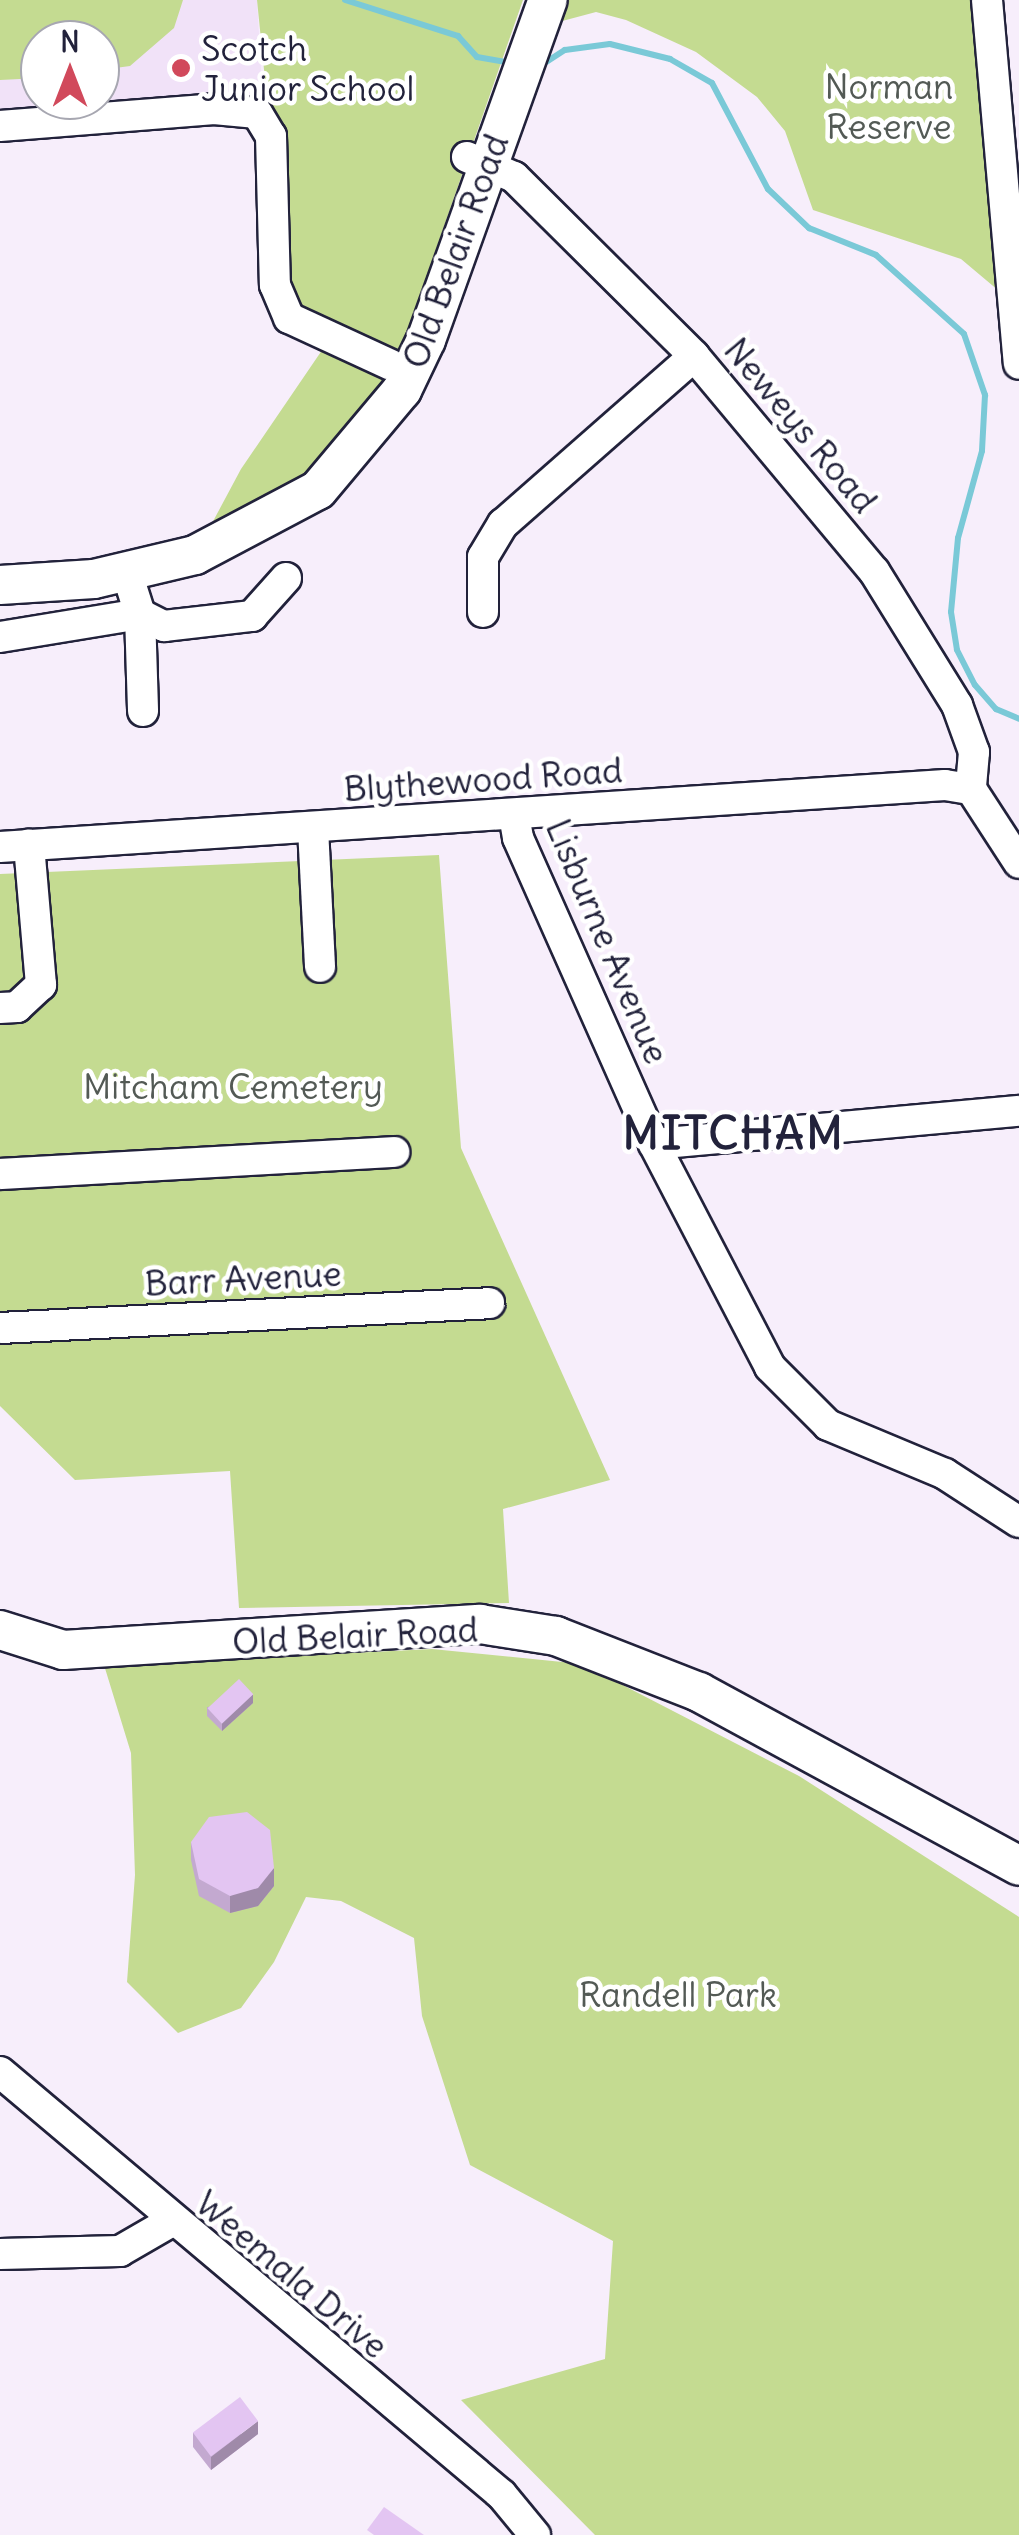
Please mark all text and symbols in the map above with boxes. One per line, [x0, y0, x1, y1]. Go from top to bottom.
north arrow [20, 20, 120, 120]
text: N [60, 24, 80, 60]
place label: Scotch Junior School [201, 27, 414, 109]
marker: Scotch Junior School [170, 57, 192, 79]
park label: Norman Reserve [825, 65, 953, 147]
street label: Old Belair Road [393, 128, 517, 374]
street label: Neweys Road [716, 329, 886, 521]
street label: Blythewood Road [342, 748, 624, 810]
street label: Lisburne Avenue [538, 812, 678, 1070]
park label: Mitcham Cemetery [83, 1065, 383, 1107]
district label: MITCHAM [623, 1107, 845, 1161]
street label: Barr Avenue [143, 1252, 343, 1304]
street label: Old Belair Road [231, 1608, 479, 1662]
park label: Randell Park [579, 1973, 777, 2015]
street label: Weemala Drive [187, 2181, 397, 2367]

